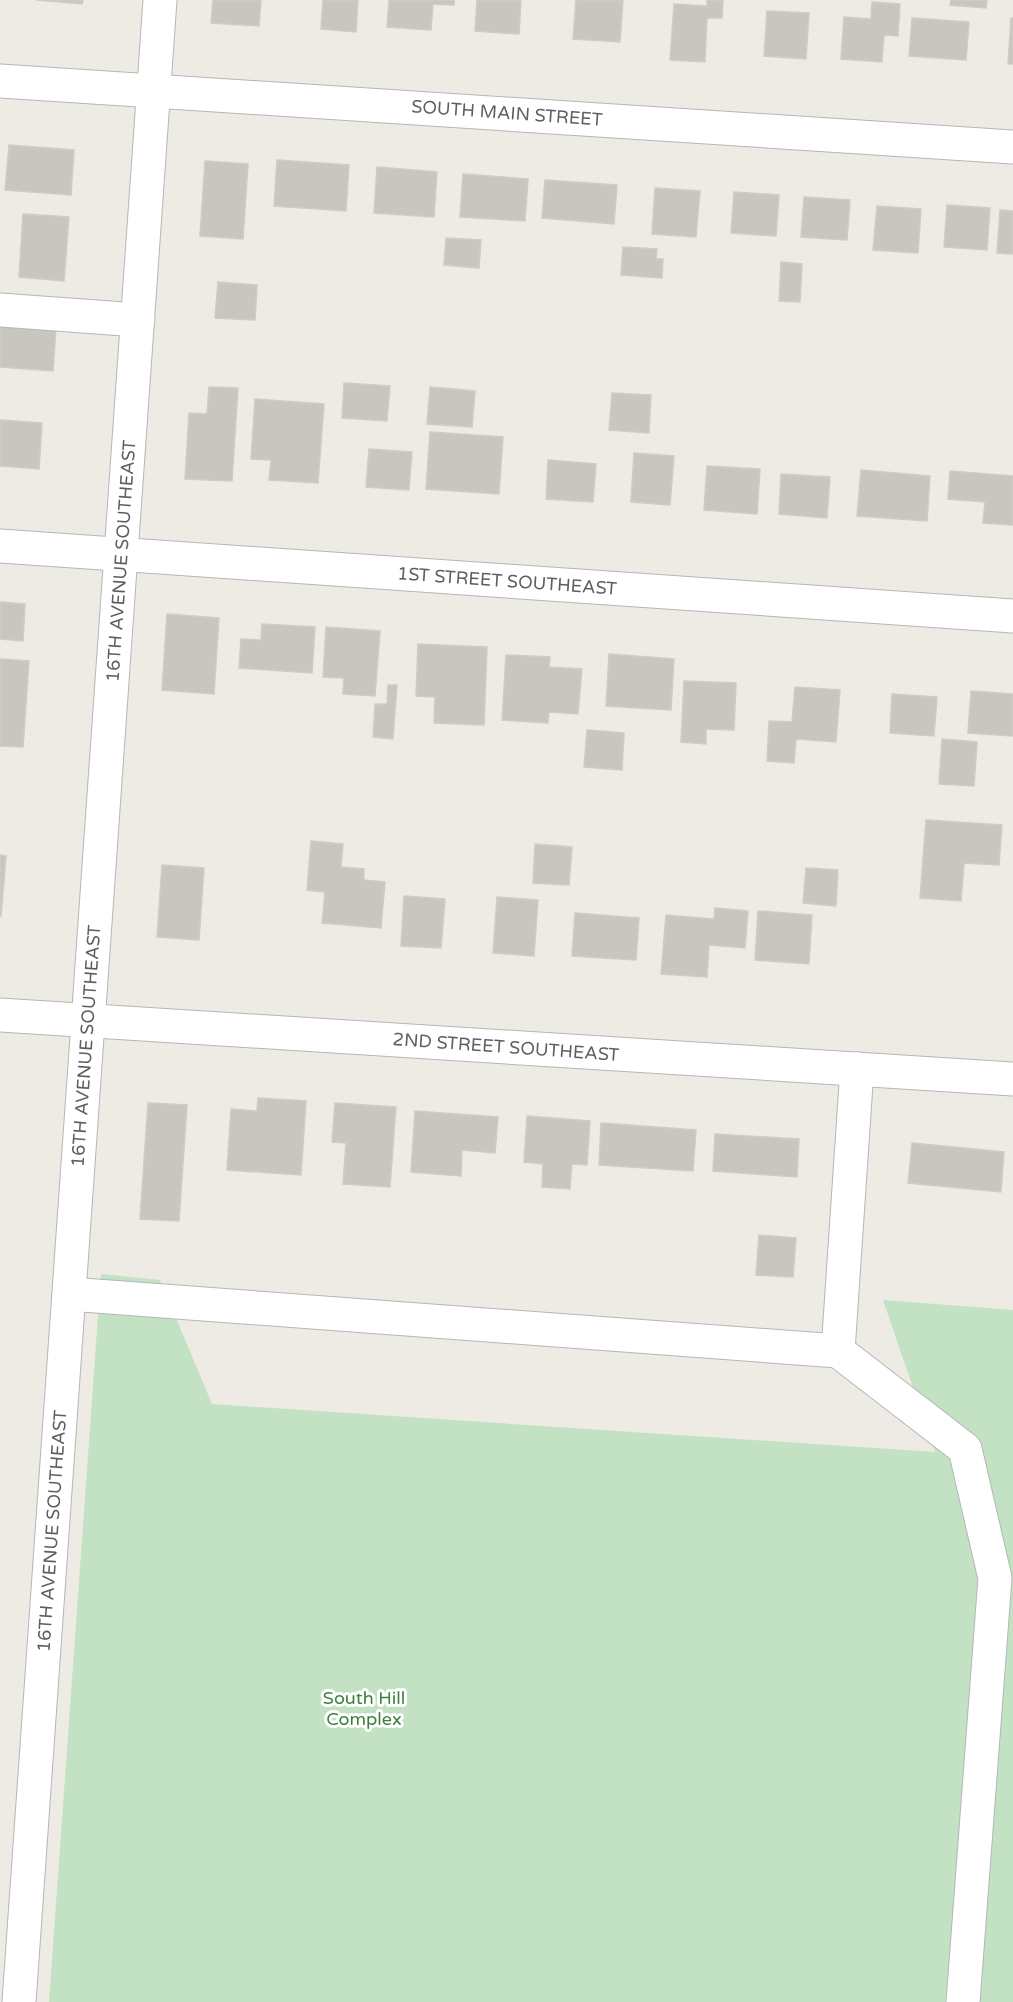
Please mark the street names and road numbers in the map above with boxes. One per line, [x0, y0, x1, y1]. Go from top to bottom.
street label: SOUTH MAIN STREET [411, 95, 603, 131]
street label: 16TH AVENUE SOUTHEAST [102, 439, 140, 683]
street label: 1ST STREET SOUTHEAST [396, 562, 618, 600]
street label: 16TH AVENUE SOUTHEAST [67, 924, 105, 1168]
street label: 2ND STREET SOUTHEAST [392, 1028, 620, 1066]
street label: 16TH AVENUE SOUTHEAST [33, 1409, 71, 1653]

